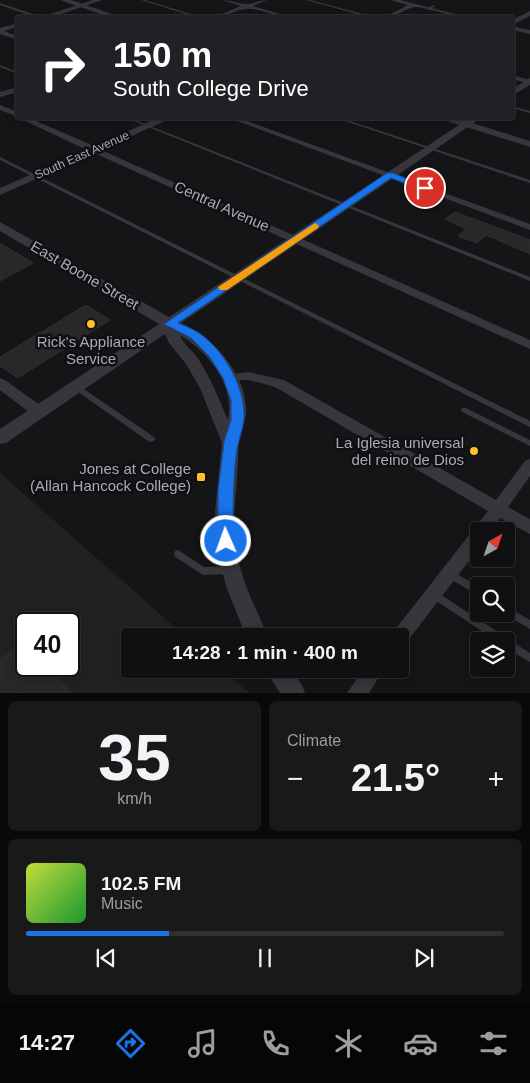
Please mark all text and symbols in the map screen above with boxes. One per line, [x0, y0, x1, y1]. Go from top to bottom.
icon: right [30, 35, 95, 100]
text: 150 m [113, 35, 212, 74]
text: South College Drive [113, 76, 309, 101]
street label: South East Avenue [33, 128, 132, 182]
pin [404, 167, 446, 209]
icon: arrive [411, 174, 439, 202]
street label: Central Avenue [172, 177, 272, 235]
street label: East Boone Street [28, 237, 143, 313]
marker: Rick's Appliance Service [85, 318, 97, 330]
place label: Rick's Appliance Service [37, 333, 145, 367]
place label: La Iglesia universal del reino de Dios [336, 434, 464, 468]
marker: La Iglesia universal del reino de Dios [468, 445, 480, 457]
place label: Jones at College (Allan Hancock College) [30, 460, 191, 494]
marker: Jones at College (Allan Hancock College) [195, 471, 207, 483]
position arrow [199, 514, 251, 566]
north arrow [470, 522, 515, 568]
map controls [470, 522, 515, 677]
button: search [470, 577, 515, 622]
speed limit sign: 40 [15, 612, 80, 677]
button: layers [470, 632, 515, 677]
text: 14:28 · 1 min · 400 m [172, 642, 358, 663]
text: 35 [98, 721, 171, 794]
text: Climate [287, 732, 341, 749]
text: 21.5° [351, 757, 440, 799]
text: − [287, 763, 303, 794]
text: + [488, 763, 504, 794]
text: km/h [117, 790, 152, 807]
text: 102.5 FM [101, 873, 181, 894]
text: Music [101, 895, 143, 912]
icon: previous [92, 944, 120, 972]
icon: pause [251, 944, 279, 972]
icon: next [410, 944, 438, 972]
icon: directions [113, 1026, 148, 1061]
icon: music [185, 1026, 220, 1061]
icon: phone [258, 1026, 293, 1061]
icon: climate [331, 1026, 366, 1061]
icon: car [403, 1026, 438, 1061]
icon: filters [476, 1026, 511, 1061]
text: 14:27 [19, 1030, 75, 1055]

